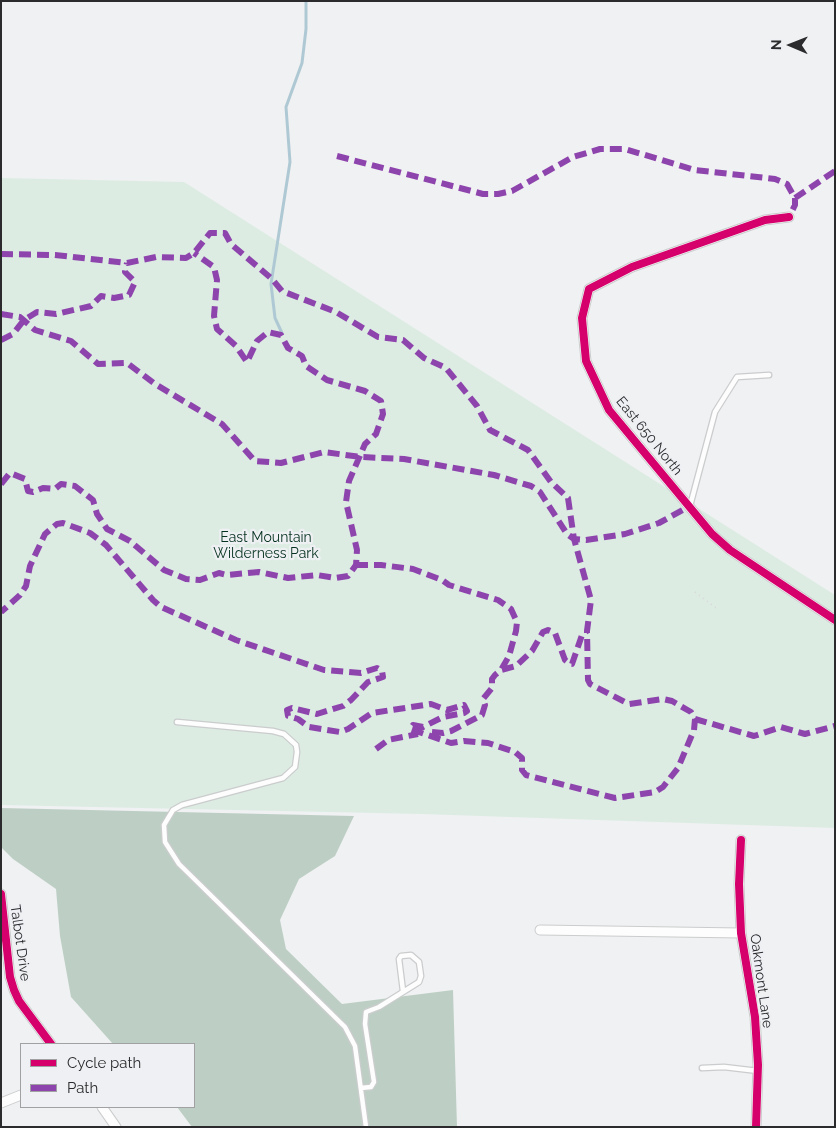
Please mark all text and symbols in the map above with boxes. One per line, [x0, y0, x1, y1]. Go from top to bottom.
north arrow [766, 20, 816, 70]
text: N [768, 39, 784, 50]
street label: East 650 North [612, 393, 686, 479]
park label: East Mountain Wilderness Park [213, 530, 319, 562]
street label: Talbot Drive [6, 904, 34, 982]
street label: Oakmont Lane [746, 933, 776, 1029]
legend [20, 1043, 195, 1108]
text: Cycle path [67, 1054, 141, 1072]
text: Path [67, 1079, 98, 1097]

